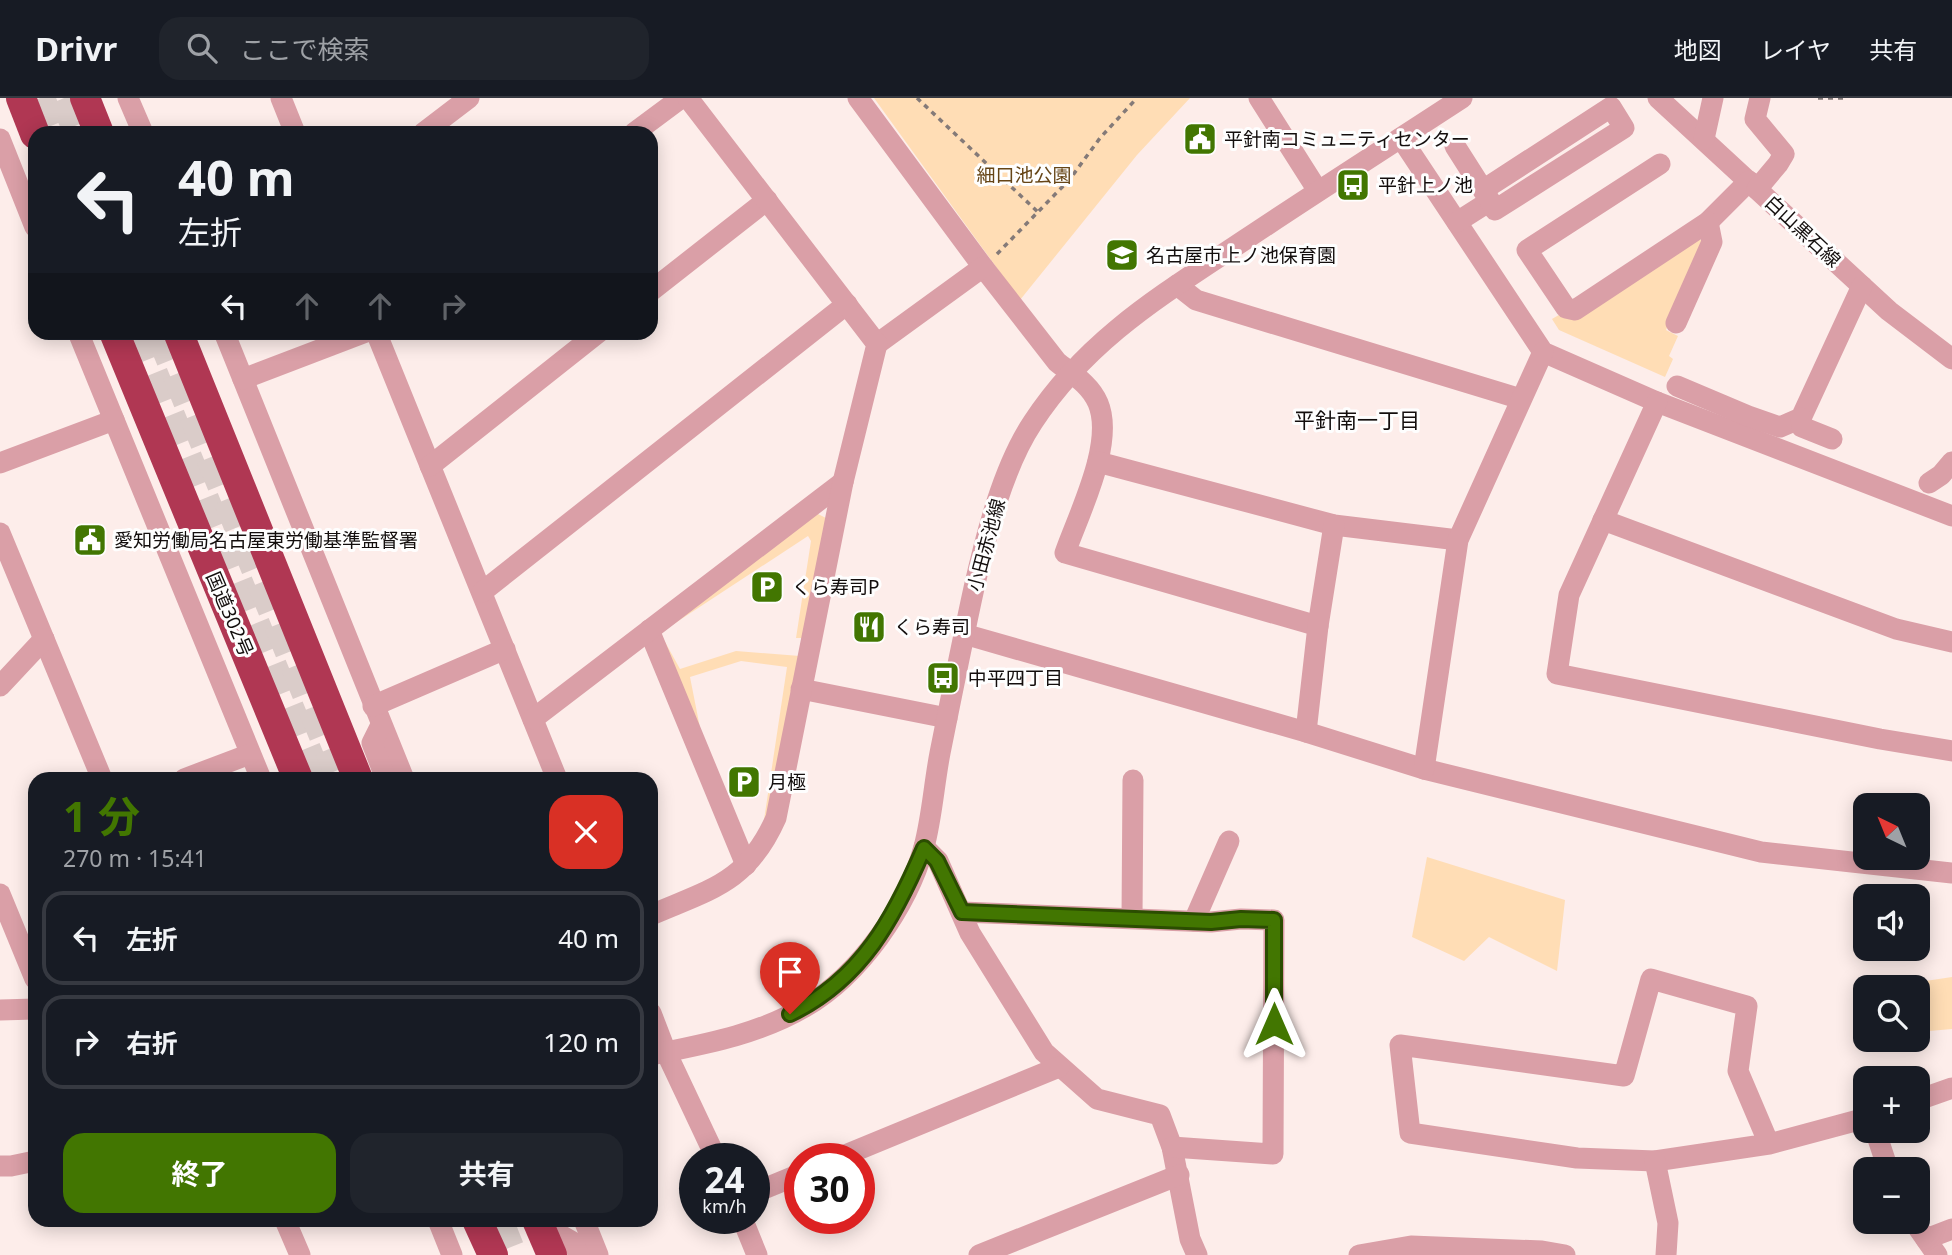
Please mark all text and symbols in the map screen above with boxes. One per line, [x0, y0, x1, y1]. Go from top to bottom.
search box [159, 17, 649, 80]
text: Drivr [35, 26, 117, 71]
icon: search [183, 29, 221, 67]
text: ここで検索 [239, 31, 369, 67]
text: 地図 [1674, 33, 1722, 66]
text: レイヤ [1760, 33, 1831, 66]
text: 共有 [1869, 33, 1917, 66]
public building icon: 平針南コミュニティセンター [1181, 120, 1219, 158]
place label: 平針南コミュニティセンター [1224, 126, 1470, 152]
text: 40 m [178, 144, 295, 210]
icon: left [63, 154, 154, 245]
park label: 細口池公園 [976, 162, 1072, 188]
bus stop icon: 平針上ノ池 [1334, 166, 1372, 204]
place label: 平針上ノ池 [1378, 172, 1473, 198]
street label: 白山黒石線 [1759, 189, 1847, 273]
text: 左折 [178, 210, 242, 253]
school or university icon: 名古屋市上ノ池保育園 [1103, 236, 1141, 274]
place label: 名古屋市上ノ池保育園 [1146, 242, 1336, 268]
icon: left [215, 287, 253, 325]
icon: ahead [288, 287, 326, 325]
icon: ahead [361, 287, 399, 325]
icon: right [434, 287, 472, 325]
district label: 平針南一丁目 [1294, 406, 1420, 434]
street label: 小田赤池線 [961, 496, 1011, 594]
public building icon: 愛知労働局名古屋東労働基準監督署 [71, 521, 109, 559]
place label: 愛知労働局名古屋東労働基準監督署 [114, 527, 418, 553]
street label: 国道302号 [201, 568, 259, 660]
parking icon: くら寿司P [748, 568, 786, 606]
place label: くら寿司P [792, 574, 880, 600]
restaurant icon: くら寿司 [850, 608, 888, 646]
place label: くら寿司 [894, 614, 970, 640]
bus stop icon: 中平四丁目 [924, 659, 962, 697]
place label: 中平四丁目 [968, 665, 1063, 691]
parking icon: 月極 [725, 763, 763, 801]
place label: 月極 [768, 769, 806, 795]
text: 1 分 [63, 787, 140, 844]
north arrow [1853, 793, 1930, 870]
map controls [1853, 793, 1930, 1234]
button: close [549, 795, 623, 869]
text: 270 m · 15:41 [63, 842, 207, 874]
button: sound [1853, 884, 1930, 961]
icon: left [67, 919, 105, 957]
text: 40 m [558, 920, 619, 956]
text: 左折 [126, 921, 178, 957]
pin [760, 942, 820, 1014]
icon: arrive [771, 953, 809, 991]
button: search [1853, 975, 1930, 1052]
position arrow [1237, 987, 1311, 1061]
icon: right [67, 1023, 105, 1061]
text: 120 m [543, 1024, 619, 1060]
text: 右折 [126, 1025, 178, 1061]
button: + [1853, 1066, 1930, 1143]
button: 終了 [63, 1133, 336, 1213]
button: 共有 [350, 1133, 623, 1213]
speed limit sign: 30 [784, 1143, 875, 1234]
text: 24 [704, 1156, 745, 1203]
button: − [1853, 1157, 1930, 1234]
text: km/h [702, 1194, 747, 1218]

